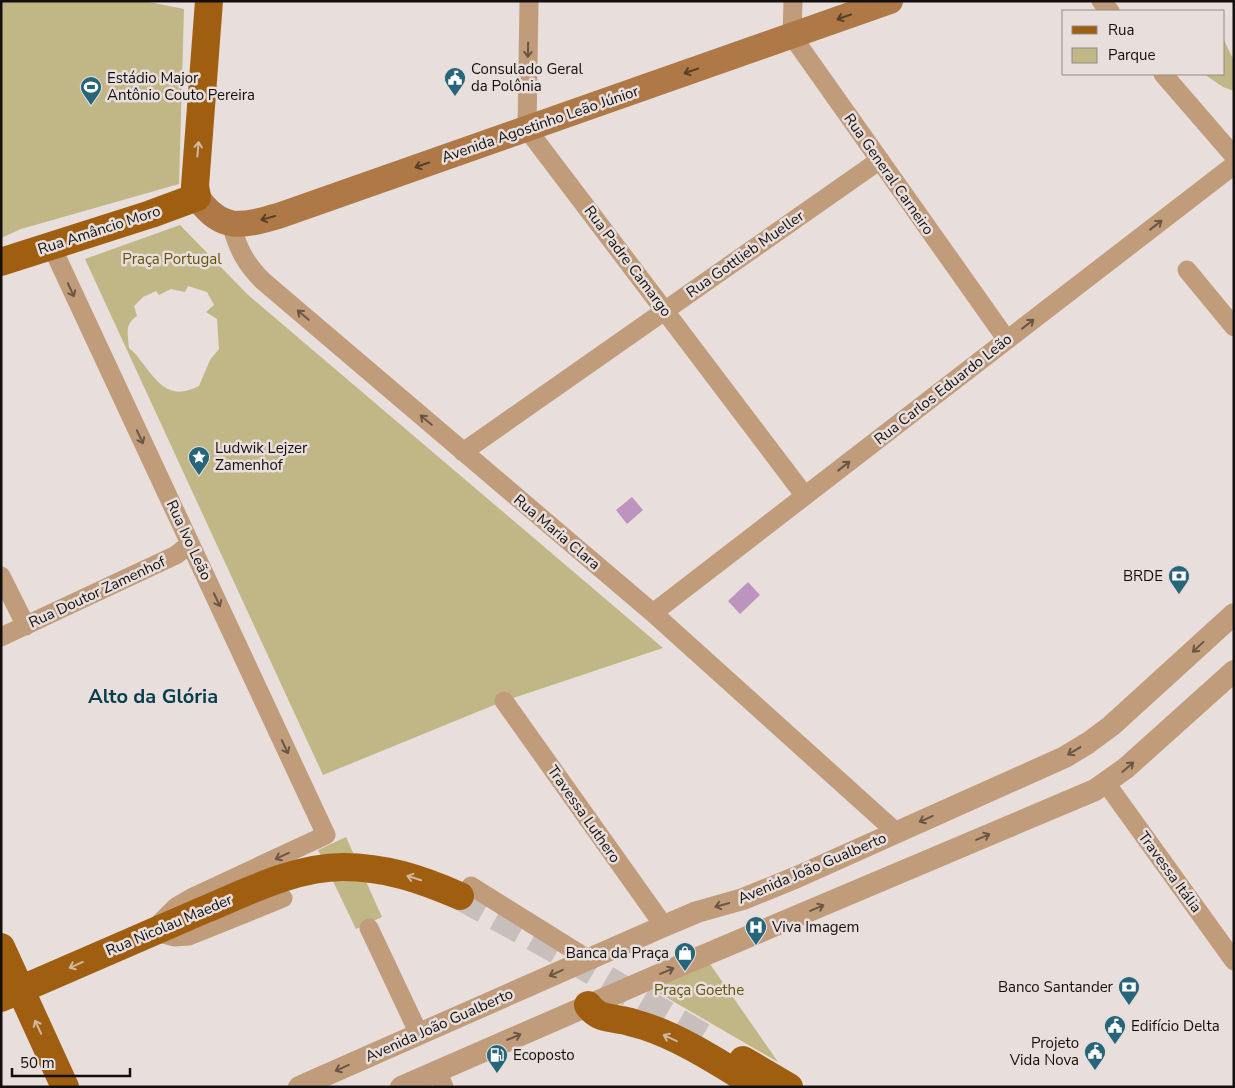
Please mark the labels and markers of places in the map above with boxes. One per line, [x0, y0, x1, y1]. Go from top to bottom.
place label: Consulado Geral da Polônia [471, 59, 584, 96]
public building icon: Consulado Geral da Polônia [443, 66, 467, 97]
place label: Estádio Major Antônio Couto Pereira [107, 68, 255, 105]
sports icon: Estádio Major Antônio Couto Pereira [79, 75, 103, 106]
place label: Ludwik Lejzer Zamenhof [215, 438, 308, 475]
place icon: Ludwik Lejzer Zamenhof [187, 445, 211, 476]
bank icon: BRDE [1167, 564, 1191, 595]
place label: BRDE [1123, 566, 1163, 586]
hospital icon: Viva Imagem [744, 915, 768, 946]
place label: Viva Imagem [771, 917, 859, 937]
shop icon: Banca da Praça [673, 941, 697, 972]
place label: Banca da Praça [566, 943, 669, 963]
bank icon: Banco Santander [1117, 975, 1141, 1006]
place label: Banco Santander [998, 977, 1114, 997]
public building icon: Edifício Delta [1103, 1014, 1127, 1045]
place label: Edifício Delta [1131, 1016, 1220, 1036]
place label: Projeto Vida Nova [1009, 1033, 1079, 1070]
public building icon: Projeto Vida Nova [1083, 1040, 1107, 1071]
fuel station icon: Ecoposto [485, 1043, 509, 1074]
place label: Ecoposto [513, 1045, 575, 1065]

